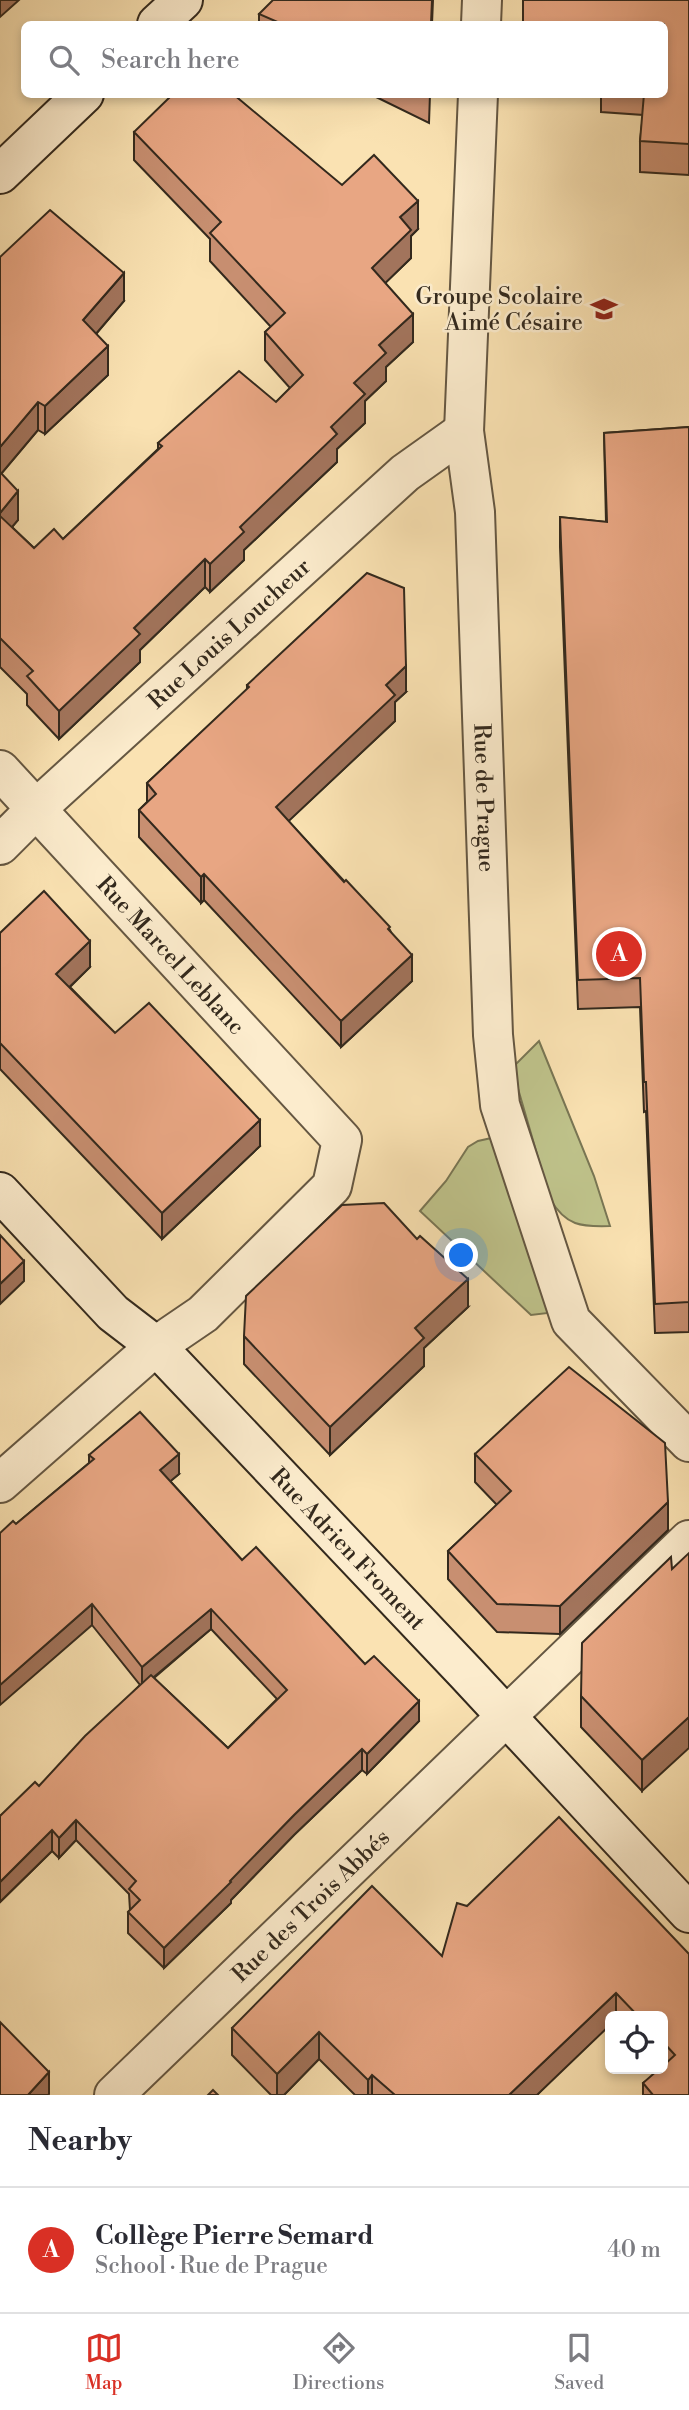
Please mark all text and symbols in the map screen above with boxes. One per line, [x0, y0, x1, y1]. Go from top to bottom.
search box [21, 21, 668, 98]
icon: search [45, 41, 83, 79]
text: Search here [101, 44, 240, 76]
place label: Groupe Scolaire Aimé Césaire [416, 283, 583, 337]
school or university icon: Groupe Scolaire Aimé Césaire [589, 294, 619, 324]
street label: Rue Louis Loucheur [143, 553, 317, 715]
street label: Rue de Prague [467, 723, 500, 873]
street label: Rue Marcel Leblanc [90, 871, 250, 1041]
pin: A [596, 928, 642, 980]
your location [444, 1238, 478, 1272]
street label: Rue Adrien Froment [264, 1462, 431, 1636]
street label: Rue des Trois Abbés [226, 1824, 396, 1989]
map controls [605, 2011, 668, 2074]
button: locate [605, 2011, 668, 2074]
text: Nearby [28, 2122, 132, 2160]
text: Collège Pierre Semard [95, 2220, 374, 2252]
text: A [43, 2236, 59, 2264]
text: 40 m [607, 2236, 661, 2264]
text: School · Rue de Prague [95, 2252, 328, 2280]
tab: Map [85, 2329, 123, 2395]
tab: Directions [293, 2329, 384, 2395]
tab: Saved [554, 2329, 604, 2395]

